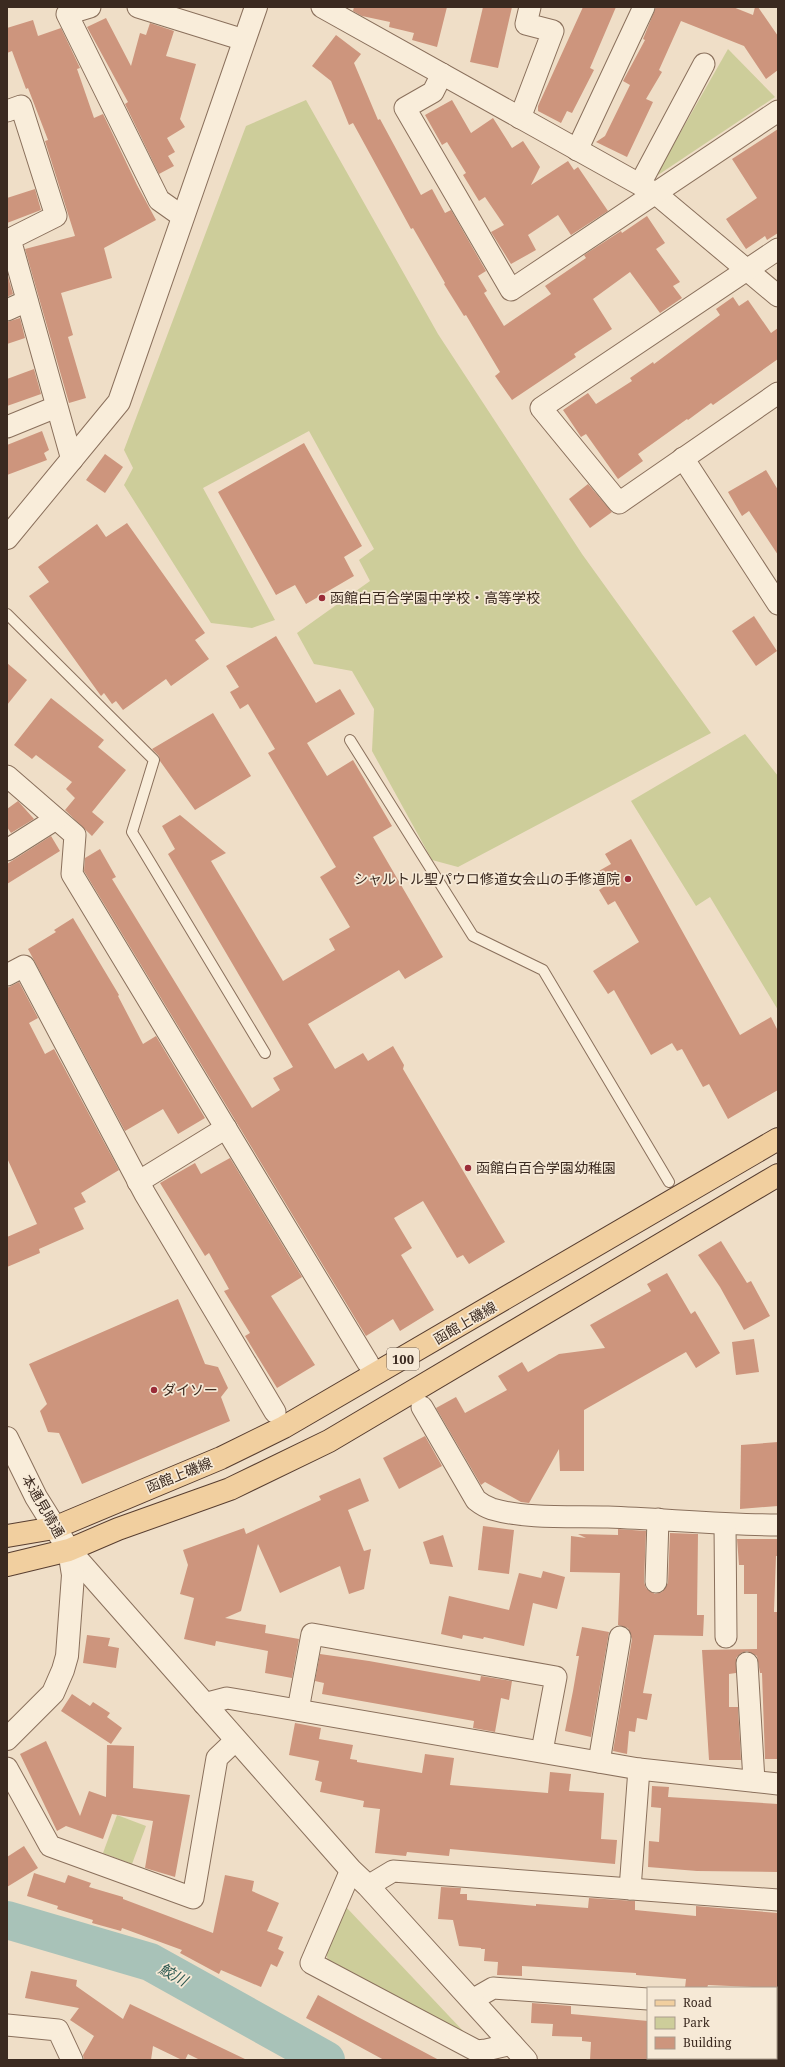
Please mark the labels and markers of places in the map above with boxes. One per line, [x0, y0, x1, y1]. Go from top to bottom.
place label: 函館白百合学園中学校・高等学校 [330, 588, 540, 607]
marker: 函館白百合学園中学校・高等学校 [317, 593, 327, 603]
place label: シャルトル聖パウロ修道女会山の手修道院 [354, 869, 620, 888]
marker: シャルトル聖パウロ修道女会山の手修道院 [623, 874, 633, 884]
place label: 函館白百合学園幼稚園 [476, 1158, 616, 1177]
marker: 函館白百合学園幼稚園 [463, 1163, 473, 1173]
place label: ダイソー [162, 1380, 218, 1399]
marker: ダイソー [149, 1385, 159, 1395]

